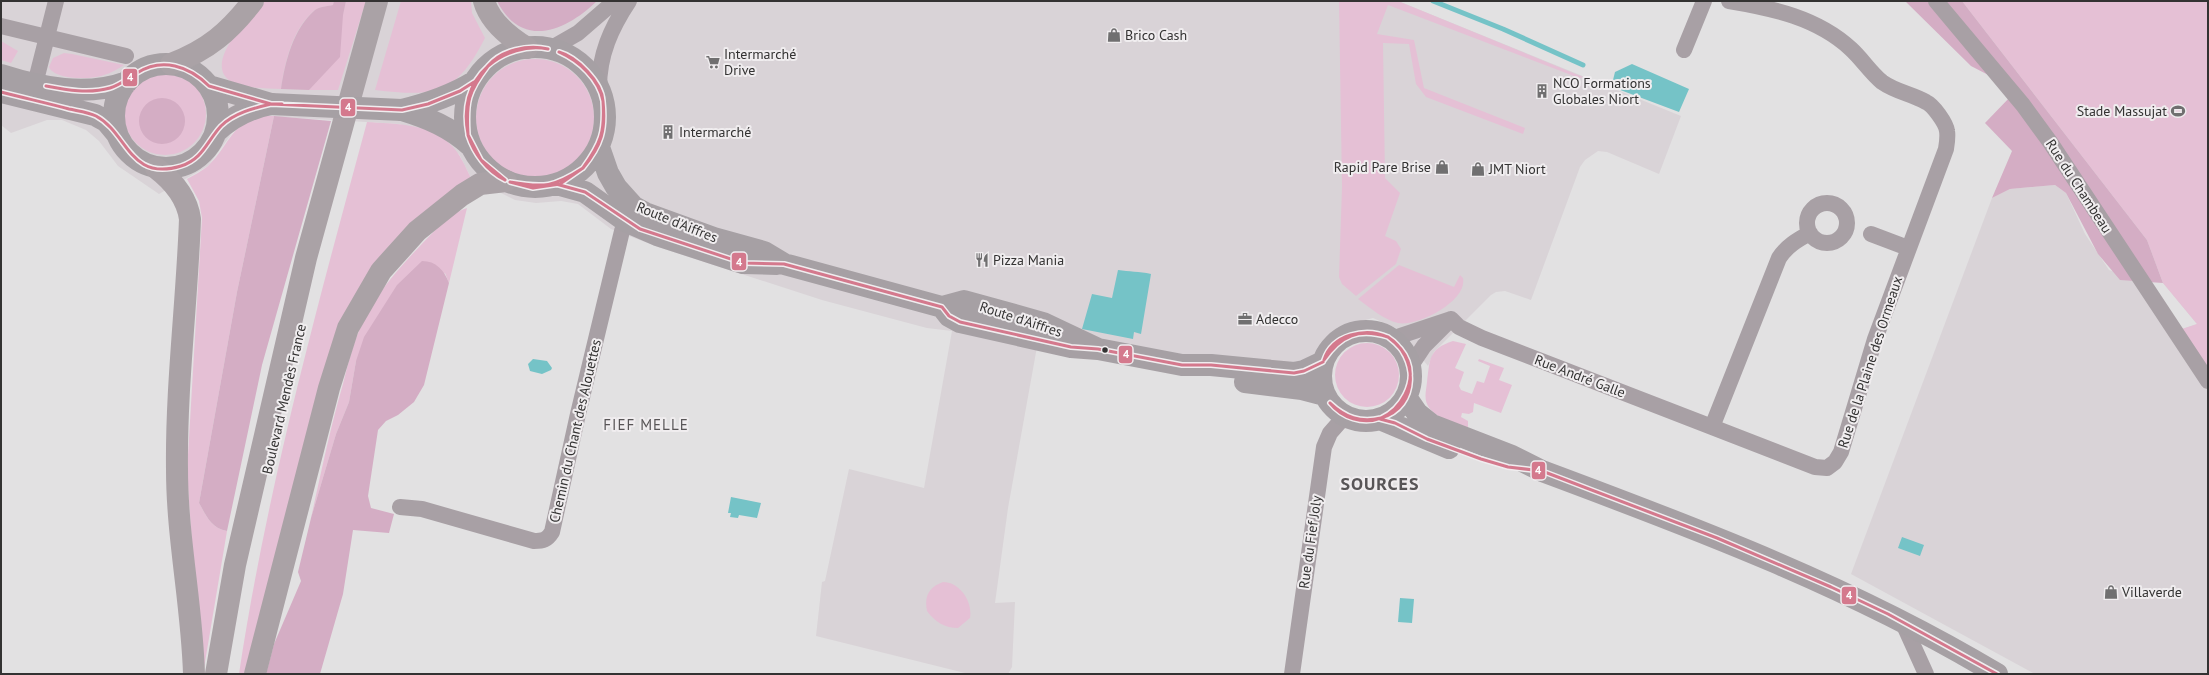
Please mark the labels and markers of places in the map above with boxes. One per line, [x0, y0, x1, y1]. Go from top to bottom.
place label: Brico Cash [1125, 26, 1187, 44]
shop icon: Brico Cash [1106, 27, 1122, 43]
place label: Intermarché Drive [724, 45, 796, 79]
supermarket icon: Intermarché Drive [705, 54, 721, 70]
place label: NCO Formations Globales Niort [1553, 74, 1651, 108]
building icon: NCO Formations Globales Niort [1534, 83, 1550, 99]
place label: Stade Massujat [2077, 102, 2167, 120]
sports icon: Stade Massujat [2170, 103, 2186, 119]
place label: Intermarché [679, 123, 751, 141]
building icon: Intermarché [660, 124, 676, 140]
place label: Rapid Pare Brise [1334, 158, 1431, 176]
shop icon: Rapid Pare Brise [1434, 159, 1450, 175]
place label: JMT Niort [1488, 160, 1546, 178]
shop icon: JMT Niort [1470, 161, 1486, 177]
place label: Pizza Mania [993, 251, 1064, 269]
restaurant icon: Pizza Mania [974, 252, 990, 268]
place label: Adecco [1256, 310, 1298, 328]
office icon: Adecco [1237, 311, 1253, 327]
unlabelled marker [1100, 345, 1110, 355]
place label: Villaverde [2121, 583, 2182, 601]
shop icon: Villaverde [2103, 584, 2119, 600]

